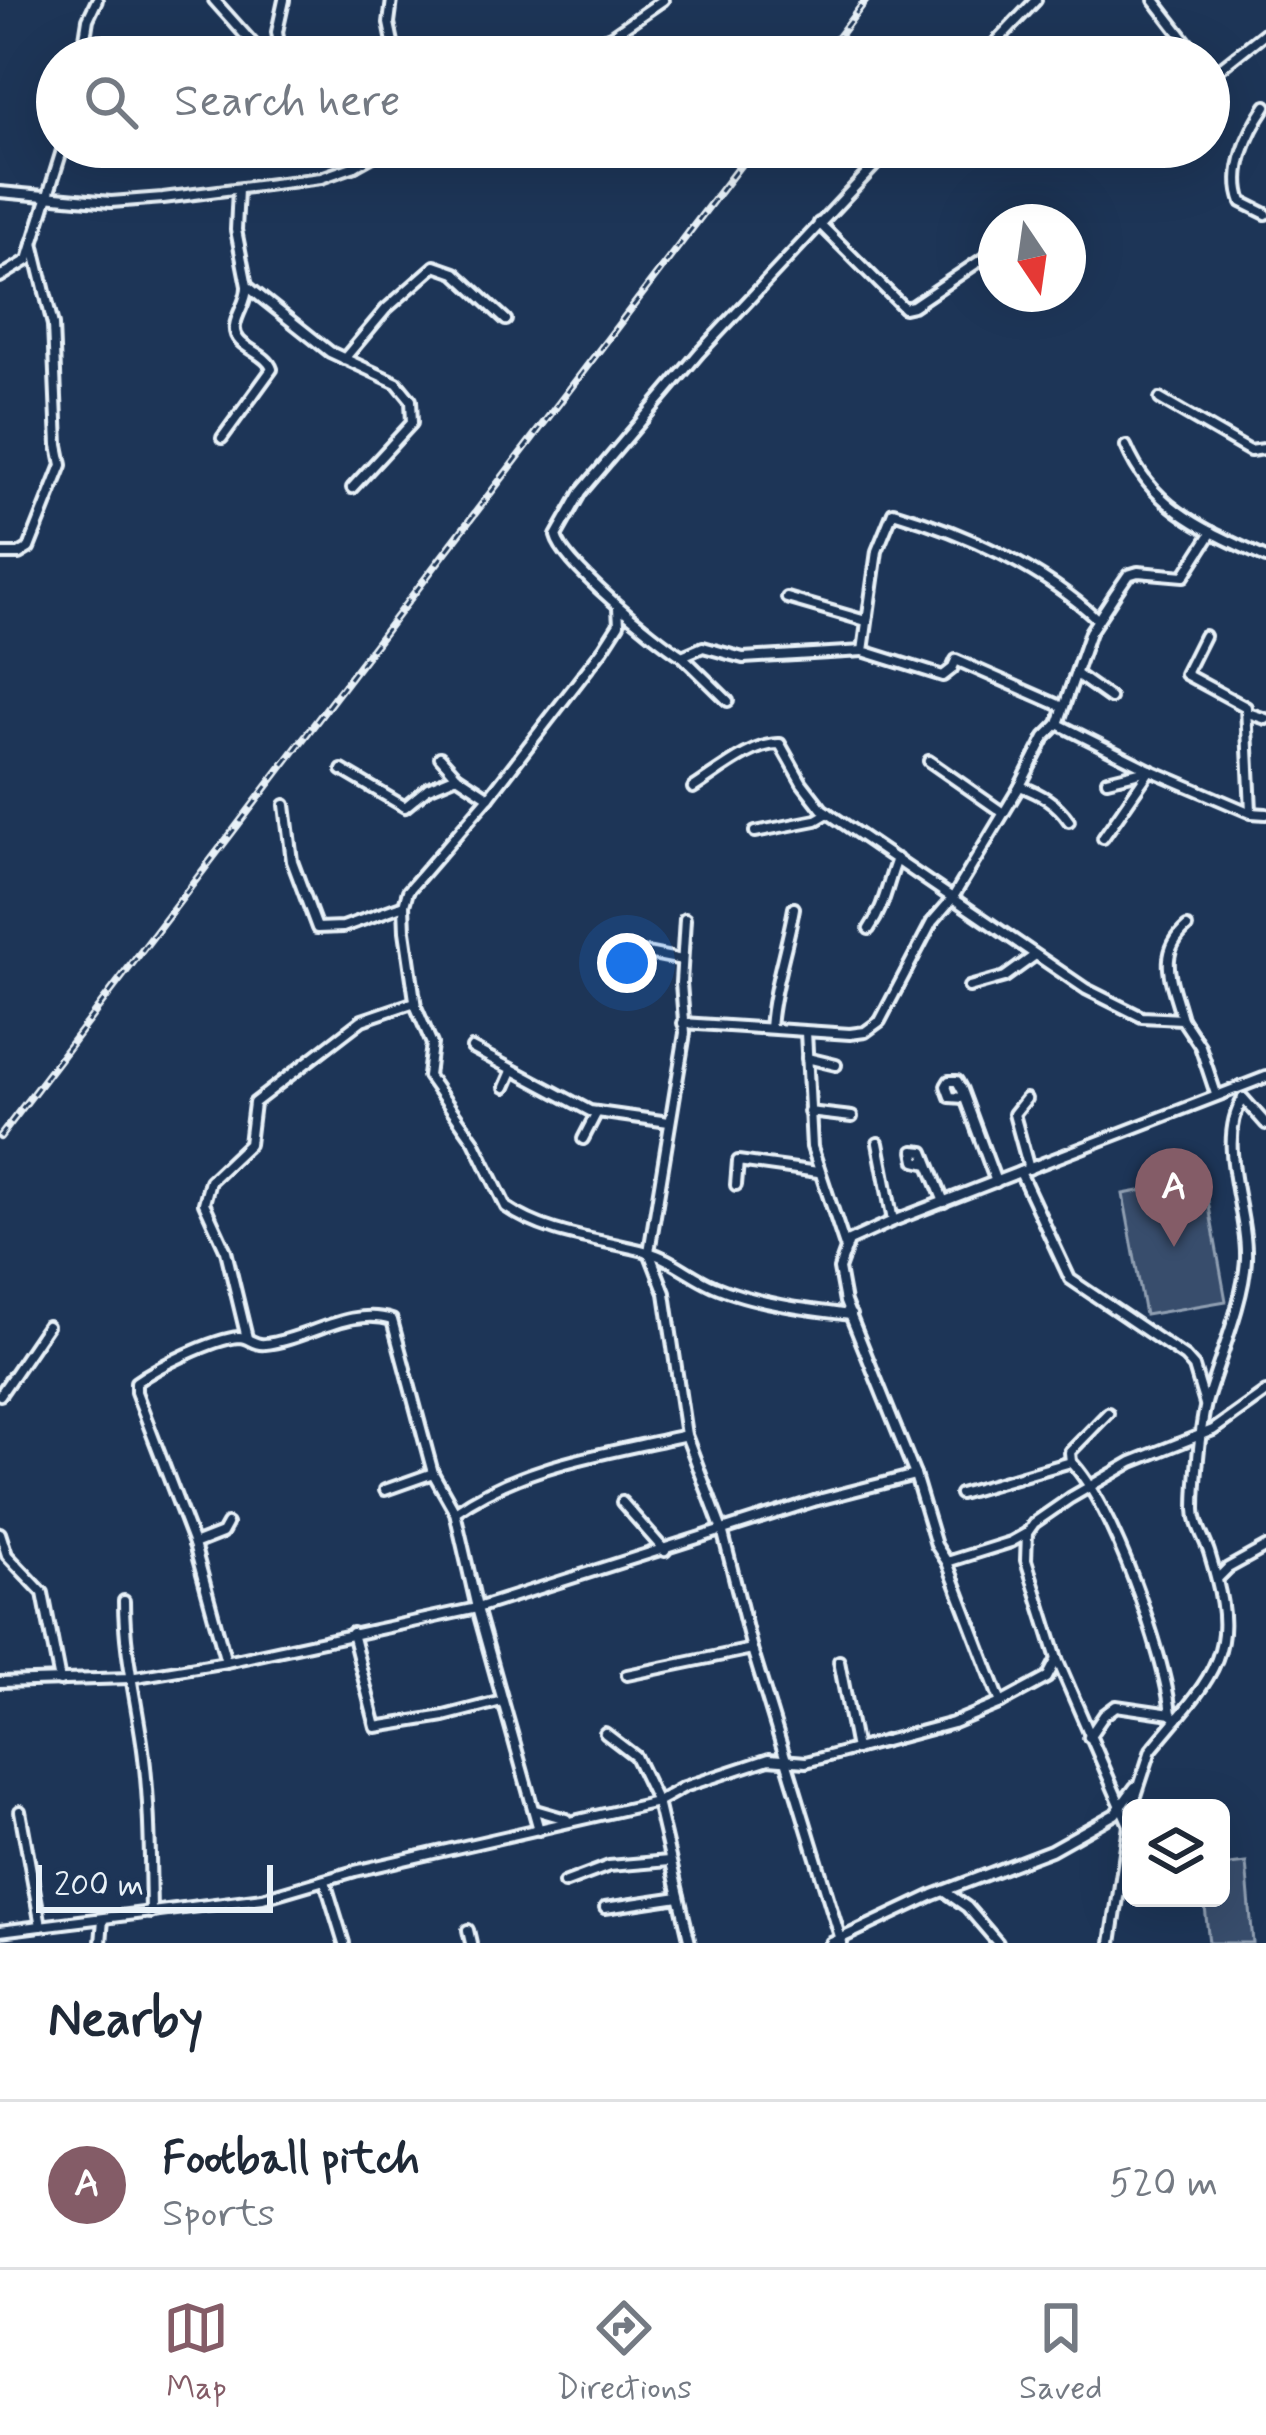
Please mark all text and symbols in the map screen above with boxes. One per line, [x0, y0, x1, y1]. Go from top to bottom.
search box [36, 36, 1230, 168]
icon: search [78, 69, 144, 135]
text: Search here [174, 73, 401, 132]
north arrow [978, 204, 1086, 312]
your location [597, 933, 657, 993]
pin: A [1135, 1148, 1213, 1247]
map controls [1122, 1799, 1230, 1907]
button: layers [1122, 1799, 1230, 1907]
scale bar [36, 1859, 273, 1912]
text: 200 m [54, 1864, 144, 1908]
text: Nearby [48, 1988, 203, 2054]
text: Football pitch [162, 2130, 420, 2189]
text: A [74, 2159, 100, 2210]
text: 520 m [1109, 2159, 1218, 2210]
text: Sports [162, 2189, 275, 2240]
tab: Map [163, 2295, 229, 2411]
tab: Directions [556, 2295, 692, 2411]
tab: Saved [1019, 2295, 1103, 2411]

